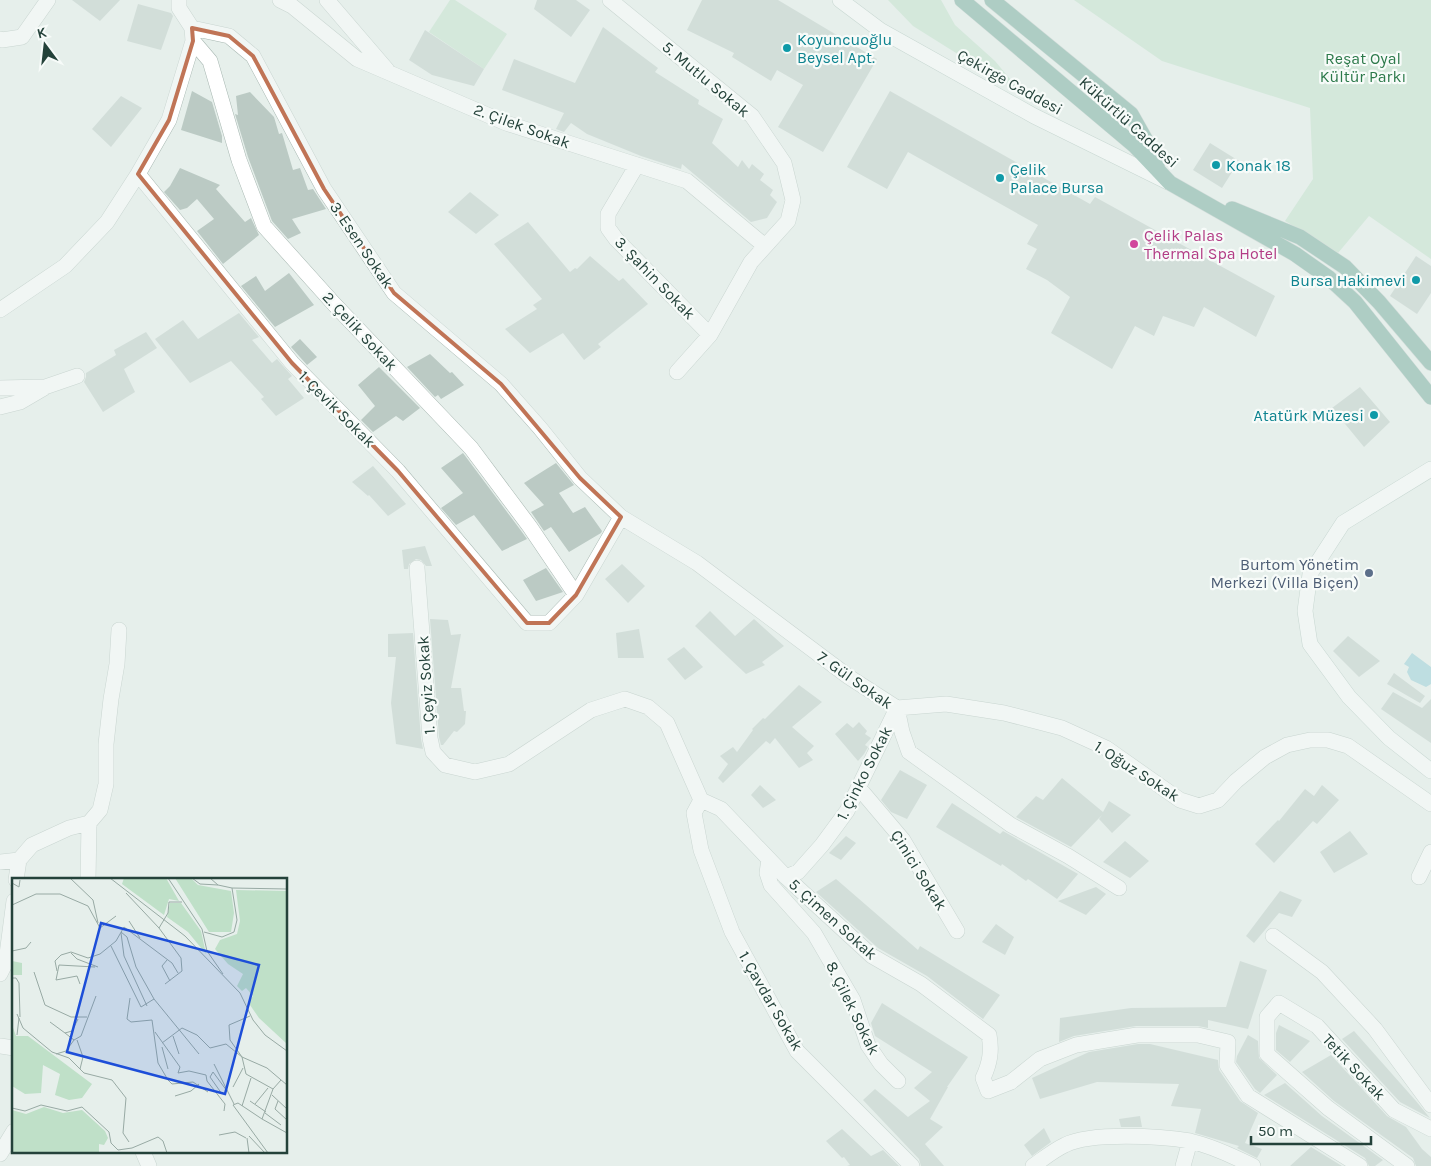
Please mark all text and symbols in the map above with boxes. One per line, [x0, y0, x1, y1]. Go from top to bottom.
north arrow [20, 20, 70, 70]
text: K [35, 23, 49, 42]
place label: Koyuncuoğlu Beysel Apt. [797, 30, 892, 67]
street label: 5. Mutlu Sokak [658, 37, 754, 121]
marker: Koyuncuoğlu Beysel Apt. [781, 42, 793, 54]
street label: Çekirge Caddesi [954, 45, 1066, 119]
park label: Reşat Oyal Kültür Parkı [1320, 49, 1406, 86]
street label: Kükürtlü Caddesi [1076, 72, 1182, 172]
street label: 2. Çilek Sokak [471, 100, 573, 152]
place label: Konak 18 [1226, 156, 1291, 175]
marker: Konak 18 [1210, 159, 1222, 171]
place label: Çelik Palace Bursa [1010, 160, 1104, 197]
marker: Çelik Palace Bursa [994, 172, 1006, 184]
street label: 3. Esen Sokak [326, 198, 398, 292]
place label: Çelik Palas Thermal Spa Hotel [1144, 226, 1278, 263]
street label: 3. Şahin Sokak [611, 233, 699, 323]
marker: Çelik Palas Thermal Spa Hotel [1128, 238, 1140, 250]
place label: Bursa Hakimevi [1290, 271, 1406, 290]
marker: Bursa Hakimevi [1410, 274, 1422, 286]
street label: 2. Çelik Sokak [319, 287, 401, 375]
street label: 1. Çevik Sokak [295, 367, 379, 451]
place label: Atatürk Müzesi [1253, 406, 1364, 425]
marker: Atatürk Müzesi [1368, 409, 1380, 421]
place label: Burtom Yönetim Merkezi (Villa Biçen) [1211, 555, 1359, 592]
marker: Burtom Yönetim Merkezi (Villa Biçen) [1363, 567, 1375, 579]
street label: 1. Çeyiz Sokak [413, 635, 439, 735]
street label: 7. Gül Sokak [814, 647, 896, 713]
street label: 1. Çinko Sokak [832, 723, 896, 823]
street label: 1. Oğuz Sokak [1091, 736, 1183, 806]
street label: Çinici Sokak [887, 826, 951, 914]
street label: 5. Çimen Sokak [785, 874, 881, 964]
inset map [12, 878, 288, 1154]
street label: 1. Çavdar Sokak [735, 948, 807, 1054]
street label: 8. Çilek Sokak [822, 958, 884, 1058]
street label: Tetik Sokak [1318, 1030, 1390, 1104]
scale bar [1251, 1114, 1371, 1146]
text: 50 m [1258, 1122, 1293, 1140]

